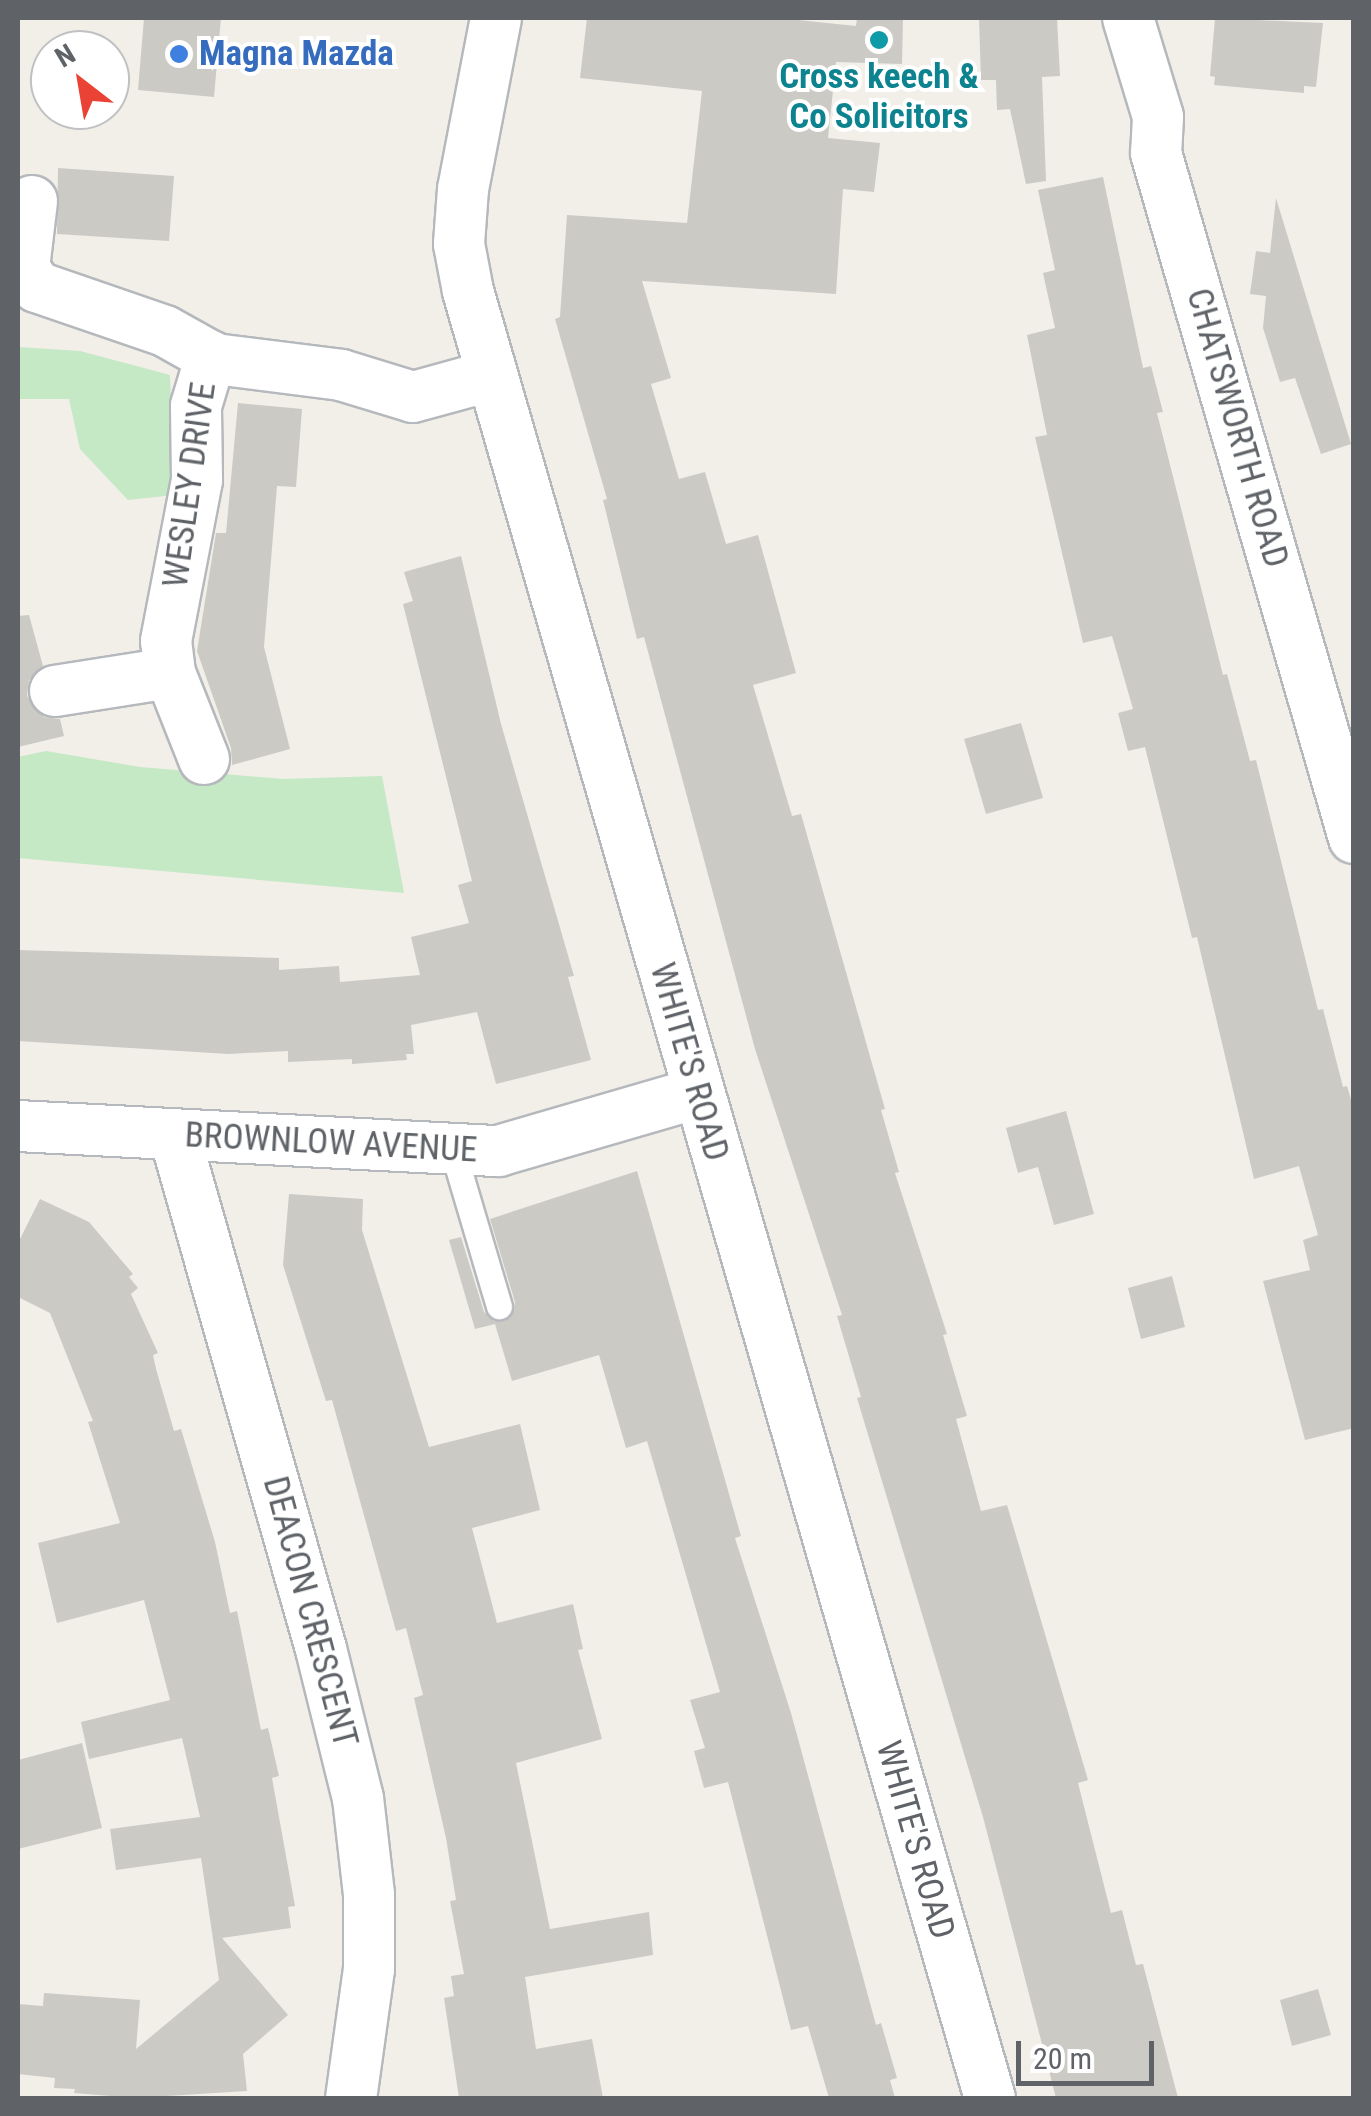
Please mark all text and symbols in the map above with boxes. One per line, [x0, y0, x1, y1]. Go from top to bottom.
marker: Cross keech & Co Solicitors [868, 29, 890, 51]
north arrow [30, 30, 130, 130]
place label: Magna Mazda [199, 33, 394, 75]
text: N [49, 37, 81, 74]
marker: Magna Mazda [168, 43, 190, 65]
place label: Cross keech & Co Solicitors [779, 56, 979, 138]
street label: CHATSWORTH ROAD [1177, 284, 1297, 572]
street label: WESLEY DRIVE [155, 380, 225, 590]
street label: WHITE'S ROAD [641, 958, 737, 1166]
street label: BROWNLOW AVENUE [184, 1114, 478, 1172]
street label: DEACON CRESCENT [254, 1472, 366, 1752]
street label: WHITE'S ROAD [867, 1736, 963, 1944]
scale bar [1021, 2021, 1158, 2083]
text: 20 m [1033, 2041, 1092, 2076]

